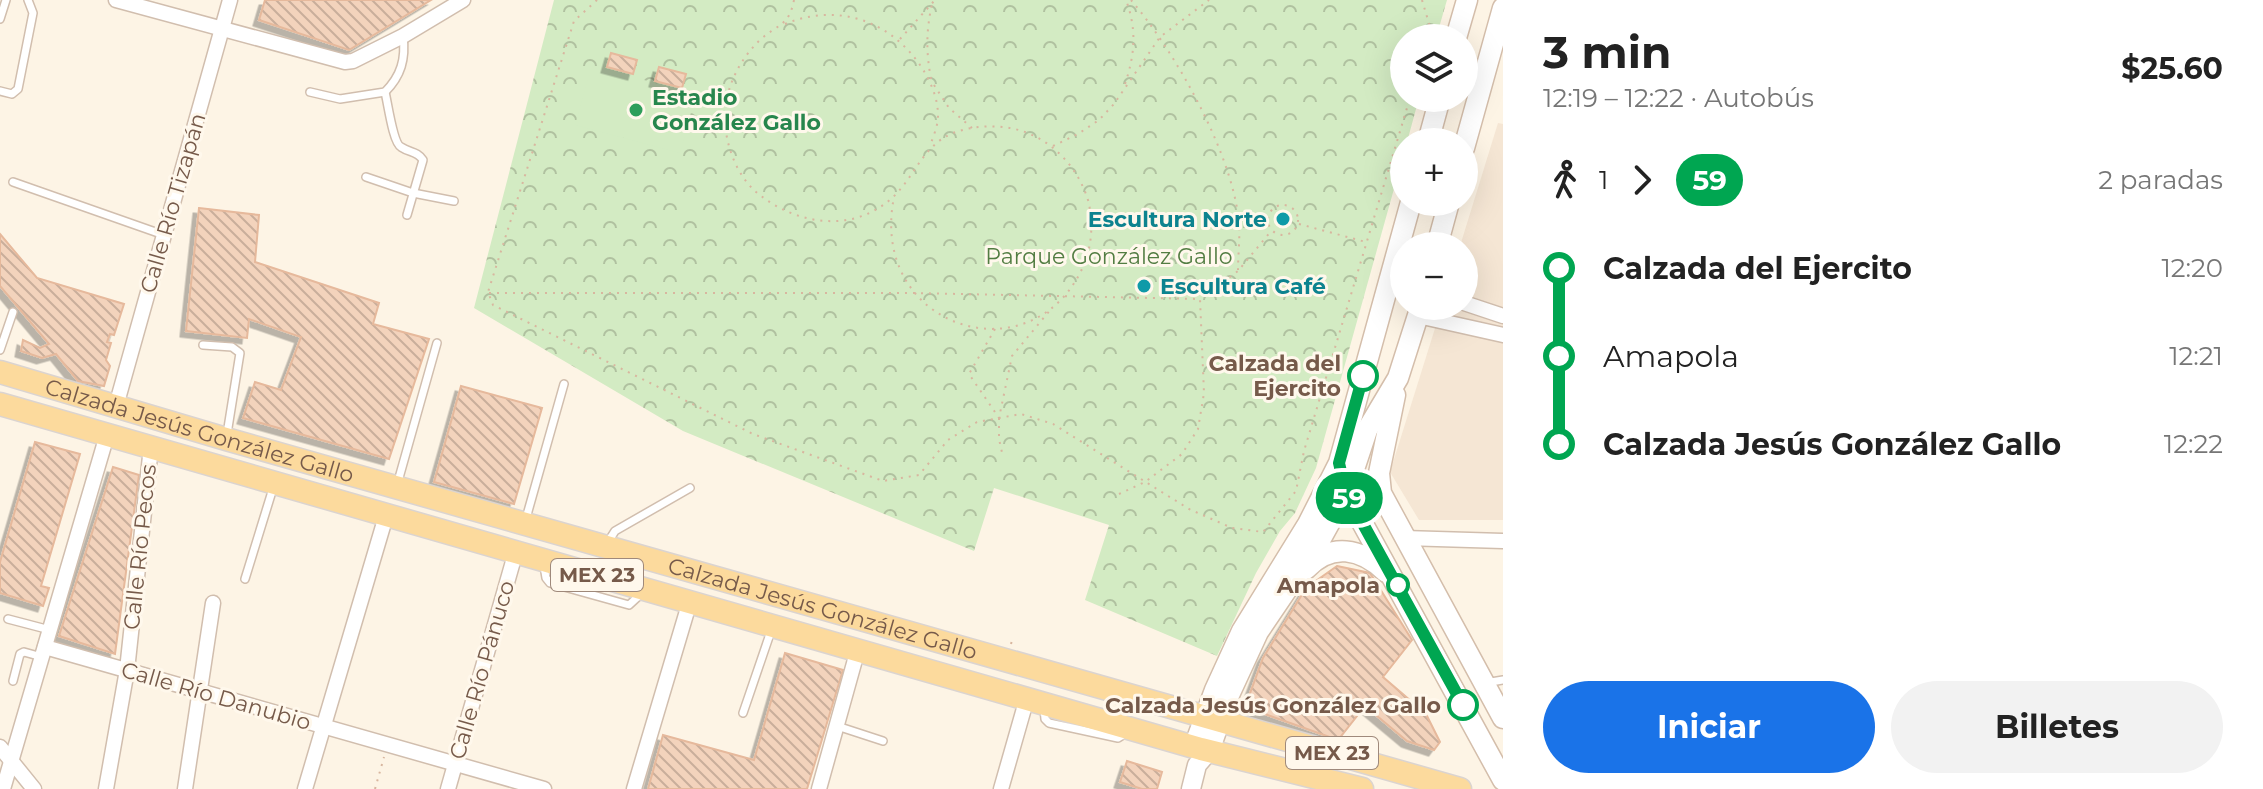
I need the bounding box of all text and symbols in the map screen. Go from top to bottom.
map controls [1390,24,1478,320]
button: layers [1390,24,1478,112]
text: 3 min [1543,25,1671,79]
text: $25.60 [2121,50,2223,87]
text: 12:19 – 12:22 · Autobús [1543,82,1814,114]
place label: Estadio González Gallo [652,84,821,136]
marker: Estadio González Gallo [627,101,645,119]
street label: Calle Río Tizapán [134,110,212,296]
button: + [1390,128,1478,216]
icon: walk [1543,158,1587,202]
icon: forward [1620,158,1664,202]
text: 59 [1692,163,1727,197]
text: 1 [1599,164,1608,196]
text: 2 paradas [2098,164,2223,196]
place label: Escultura Norte [1088,206,1267,233]
marker: Escultura Norte [1274,210,1292,228]
button: − [1390,232,1478,320]
park label: Parque González Gallo [985,243,1233,270]
text: Calzada del Ejercito [1603,250,1912,287]
text: 12:20 [2161,252,2223,284]
place label: Escultura Café [1160,273,1326,300]
marker: Escultura Café [1135,277,1153,295]
text: Amapola [1603,338,1739,375]
text: 12:21 [2169,340,2223,372]
place label: Calzada del Ejercito [1209,350,1341,402]
marker: Calzada del Ejercito [1348,361,1378,391]
street label: Calzada Jesús González Gallo [42,373,357,488]
text: Calzada Jesús González Gallo [1603,426,2061,463]
text: 12:22 [2164,428,2223,460]
street label: Calle Río Pecos [118,463,162,631]
line badge: 59 [1313,472,1385,524]
text: 59 [1332,481,1366,515]
street label: Calzada Jesús González Gallo [665,552,981,665]
road number: MEX 23 [551,559,643,591]
place label: Amapola [1276,572,1380,599]
marker: Amapola [1387,574,1409,596]
street label: Calle Río Pánuco [444,577,520,763]
street label: Calle Río Danubio [118,656,314,736]
button: Iniciar [1543,681,1875,773]
button: Billetes [1891,681,2223,773]
marker: Calzada Jesús González Gallo [1448,690,1478,720]
place label: Calzada Jesús González Gallo [1105,692,1441,719]
road number: MEX 23 [1286,737,1378,769]

